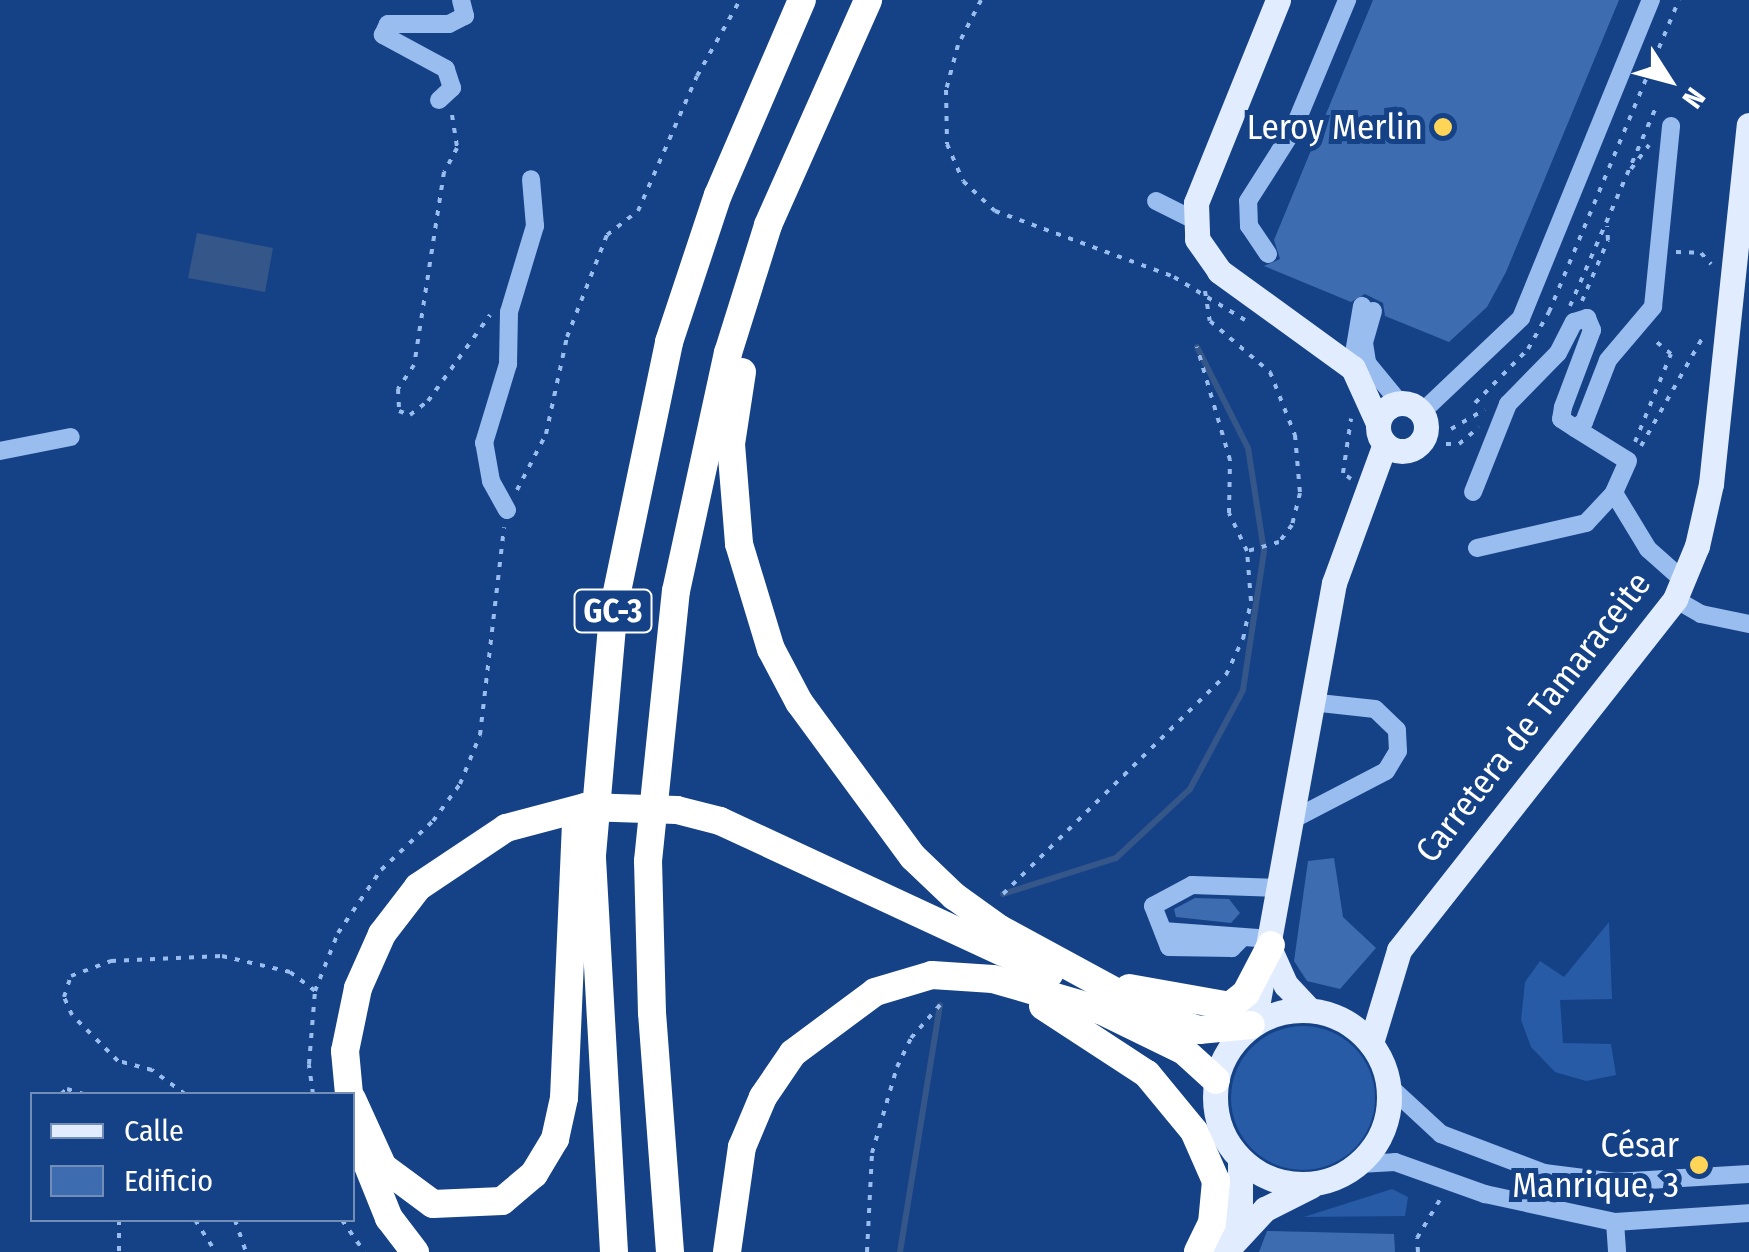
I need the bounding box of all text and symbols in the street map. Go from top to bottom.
north arrow [1619,30,1719,130]
text: N [1675,81,1712,114]
place label: Leroy Merlin [1247,106,1423,148]
marker: Leroy Merlin [1432,116,1454,138]
street label: Carretera de Tamaraceite [1407,563,1659,871]
road number: GC-3 [573,584,653,638]
legend [30,1092,355,1222]
text: Calle [124,1113,184,1149]
place label: César Manrique, 3 [1512,1124,1679,1206]
marker: César Manrique, 3 [1688,1154,1710,1176]
text: Edificio [124,1163,213,1199]

